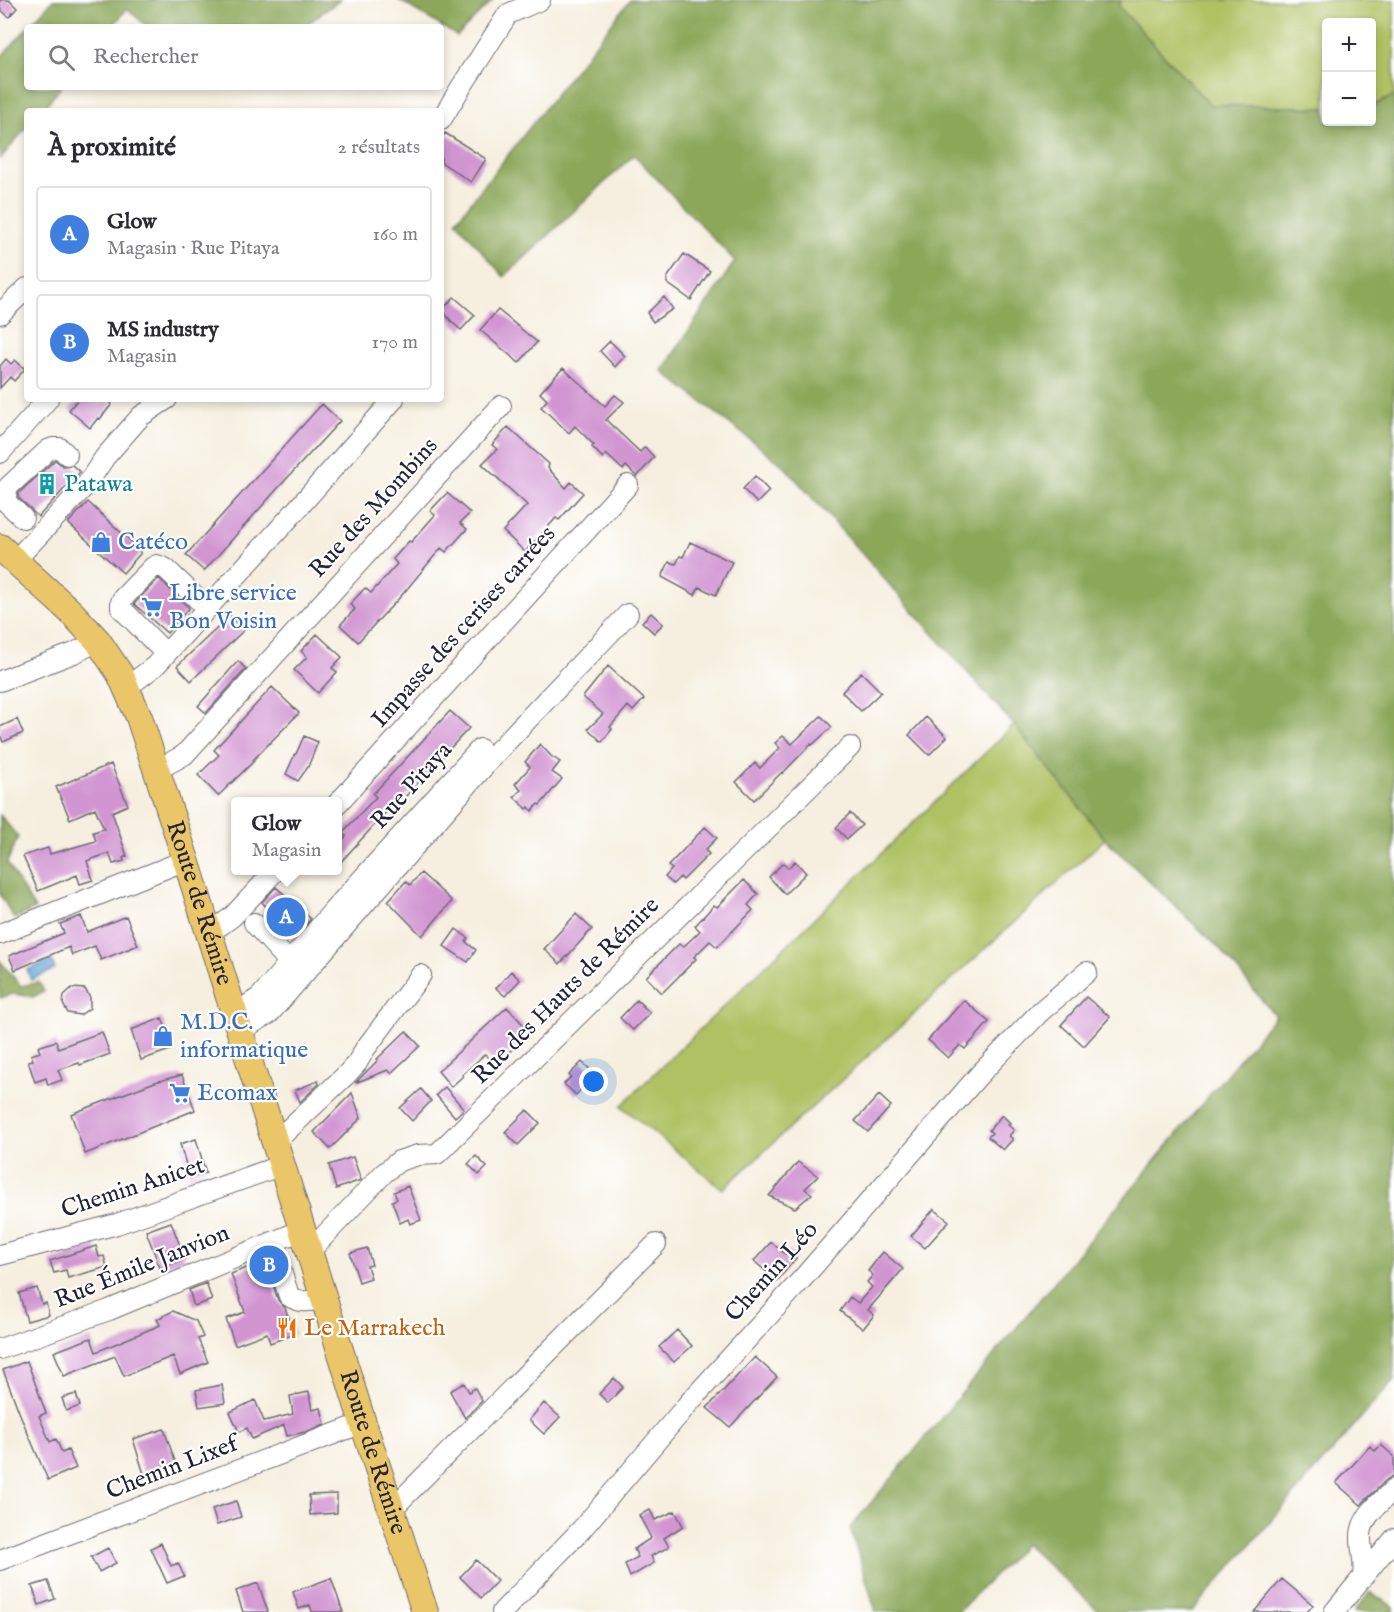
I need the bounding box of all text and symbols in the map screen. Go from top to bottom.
map controls [1322,18,1376,126]
button: + [1322,18,1376,72]
search box [24,24,444,90]
icon: search [45,41,78,74]
text: Rechercher [93,43,198,71]
button: − [1322,72,1376,126]
text: À proximité [48,131,176,164]
text: 2 résultats [337,135,420,160]
text: Glow [107,208,156,236]
text: A [63,222,76,247]
text: 160 m [372,222,418,247]
text: Magasin · Rue Pitaya [107,236,280,261]
text: MS industry [107,316,219,344]
text: B [63,330,76,355]
text: 170 m [372,330,418,355]
text: Magasin [107,344,177,369]
street label: Rue des Mombins [303,431,445,585]
place label: Patawa [64,469,133,500]
building icon: Patawa [35,472,59,496]
street label: Impasse des cerises carrées [365,520,563,734]
place label: Catéco [118,527,188,558]
shop icon: Catéco [89,530,113,554]
place label: Libre service Bon Voisin [169,578,297,637]
supermarket icon: Libre service Bon Voisin [140,595,164,619]
street label: Rue Pitaya [365,735,460,836]
popup [231,797,342,875]
text: Glow [252,810,301,838]
street label: Route de Rémire [159,817,240,989]
text: Magasin [252,838,321,863]
street label: Rue des Hauts de Rémire [466,891,666,1091]
pin: A [266,894,306,940]
place label: M.D.C. informatique [180,1007,308,1066]
shop icon: M.D.C. informatique [151,1024,175,1048]
your location [579,1067,608,1096]
place label: Ecomax [197,1078,278,1109]
supermarket icon: Ecomax [168,1081,192,1105]
street label: Chemin Anicet [57,1150,209,1226]
street label: Chemin Léo [719,1215,825,1329]
street label: Rue Émile Janvion [50,1218,234,1316]
pin: B [250,1242,288,1288]
place label: Le Marrakech [304,1313,445,1344]
restaurant icon: Le Marrakech [275,1316,299,1340]
street label: Route de Rémire [332,1366,414,1538]
street label: Chemin Lixef [102,1427,246,1507]

